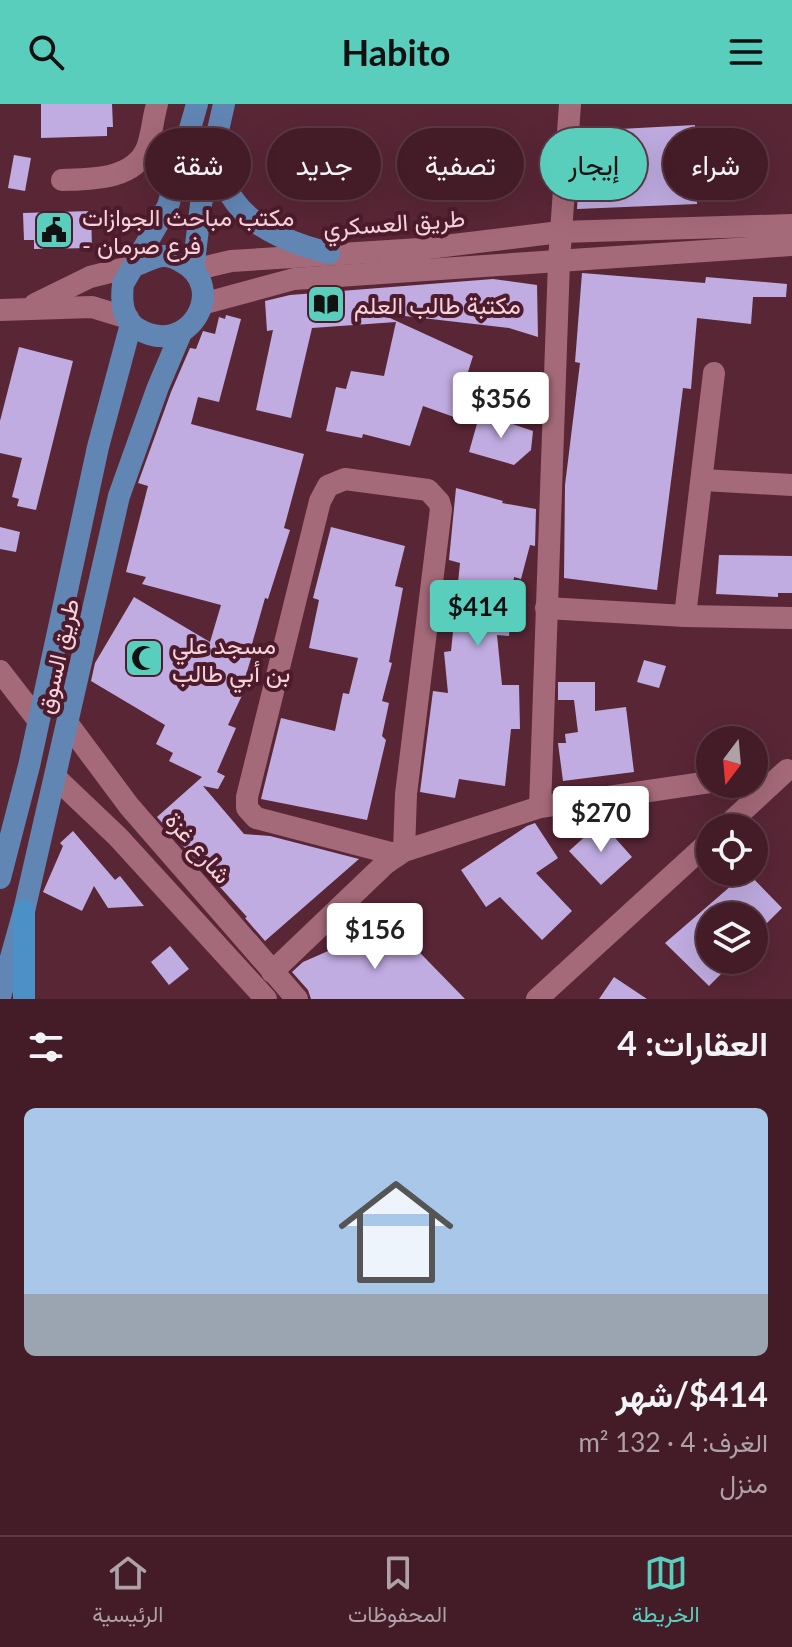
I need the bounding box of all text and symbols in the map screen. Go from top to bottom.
icon: search [24,30,68,74]
text: Habito [341,30,451,74]
icon: menu [724,30,768,74]
chip: شقة [145,128,251,200]
chip: جديد [267,128,381,200]
chip: تصفية [397,128,524,200]
chip: إيجار [540,128,647,200]
chip: شراء [663,128,768,200]
place label: مكتب مباحث الجوازات - فرع صرمان [82,202,294,262]
street label: طريق العسكري [322,203,466,247]
public building icon: مكتب مباحث الجوازات - فرع صرمان [33,209,75,251]
library icon: مكتبة طالب العلم [305,283,347,325]
place label: مكتبة طالب العلم [354,290,521,322]
pin: $356 [454,372,548,440]
text: $356 [471,382,531,414]
pin: $414 [431,580,525,648]
text: $414 [448,590,508,622]
street label: طريق السوق [30,596,86,717]
place label: مسجد علي بن أبي طالب [172,630,290,693]
mosque icon: مسجد علي بن أبي طالب [123,637,165,679]
north arrow [696,726,768,798]
map controls [696,726,768,974]
pin: $270 [554,786,648,854]
text: $270 [571,796,631,828]
street label: شارع غزة [158,805,238,891]
button: locate [696,814,768,886]
button: layers [696,902,768,974]
pin: $156 [328,903,422,971]
text: $156 [345,913,405,945]
text: العقارات: 4 [617,1022,768,1063]
icon: filters [24,1025,68,1069]
icon: home [324,1160,468,1304]
text: $414/شهر [616,1373,768,1414]
text: الغرف: 4 · 132 m² [578,1426,768,1458]
text: منزل [719,1467,768,1499]
tab: الرئيسية [92,1551,163,1634]
tab: المحفوظات [348,1551,447,1634]
tab: الخريطة [632,1551,700,1634]

